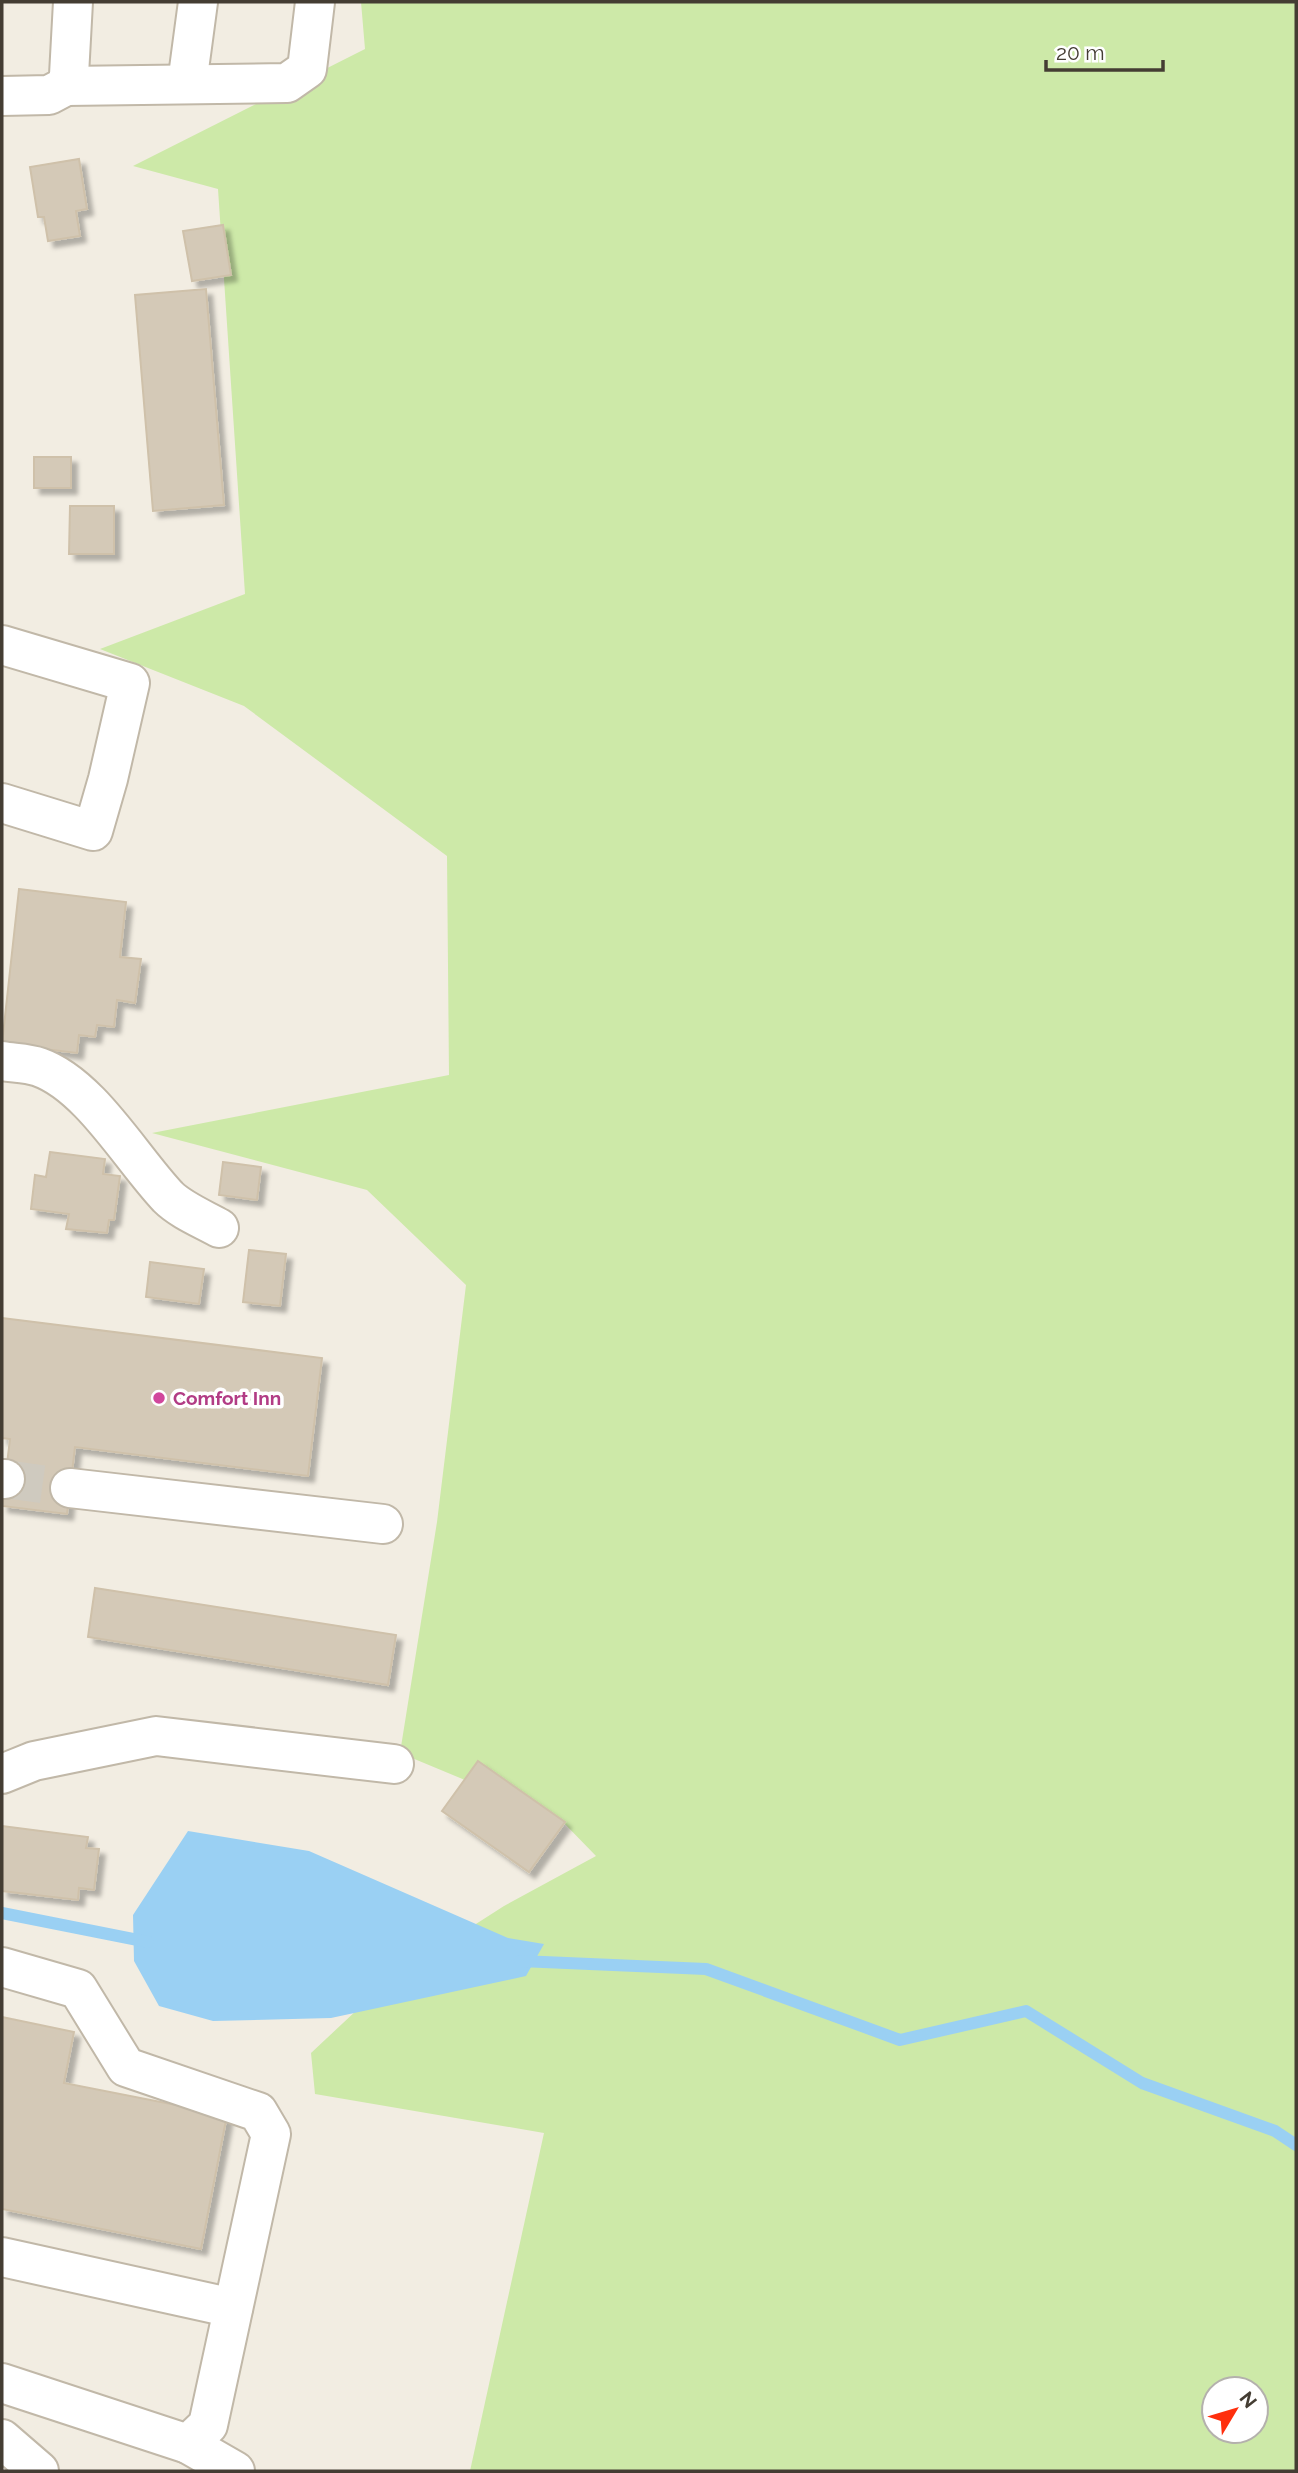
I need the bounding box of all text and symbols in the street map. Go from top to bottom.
scale bar [1046,28,1163,72]
text: 20 m [1056,40,1104,65]
place label: Comfort Inn [173,1387,281,1409]
marker: Comfort Inn [151,1390,167,1406]
north arrow [1200,2375,1270,2445]
text: N [1235,2387,1262,2412]

